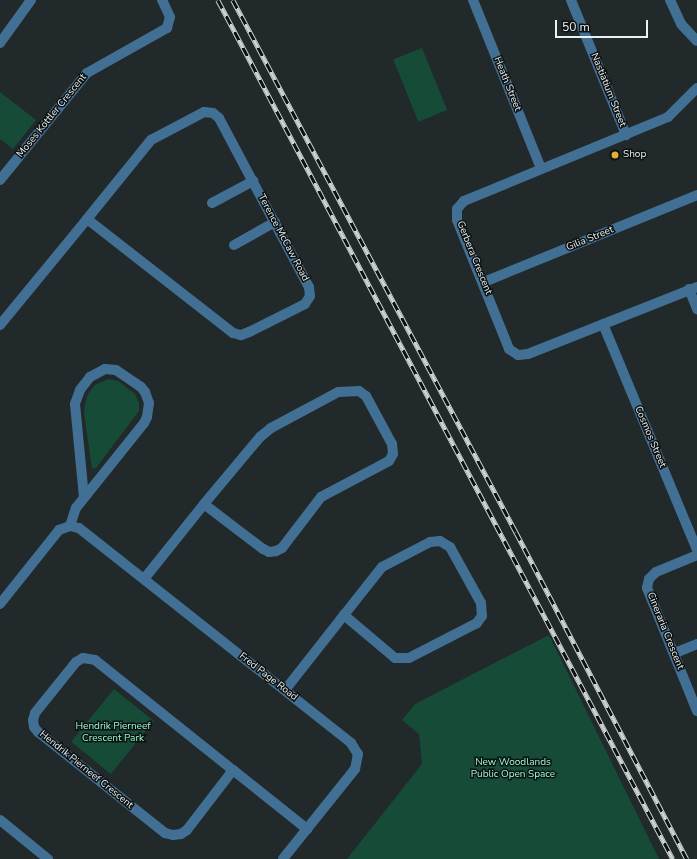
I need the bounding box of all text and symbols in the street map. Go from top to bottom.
scale bar [557,12,650,38]
text: 50 m [562,19,590,35]
street label: Nastiatium Street [588,51,628,129]
street label: Heath Street [491,55,523,113]
street label: Moses Kottler Crescent [15,72,89,160]
place label: Shop [623,149,646,161]
marker: Shop [610,150,620,160]
street label: Terence McCaw Road [255,192,311,284]
street label: Gerbera Crescent [454,220,494,296]
street label: Gilia Street [565,224,615,254]
street label: Cosmos Street [632,404,668,470]
street label: Cineraria Crescent [644,591,686,671]
street label: Fred Page Road [236,650,300,704]
park label: Hendrik Pierneef Crescent Park [75,720,151,744]
street label: Hendrik Pierneef Crescent [37,728,135,812]
park label: New Woodlands Public Open Space [471,756,555,780]

